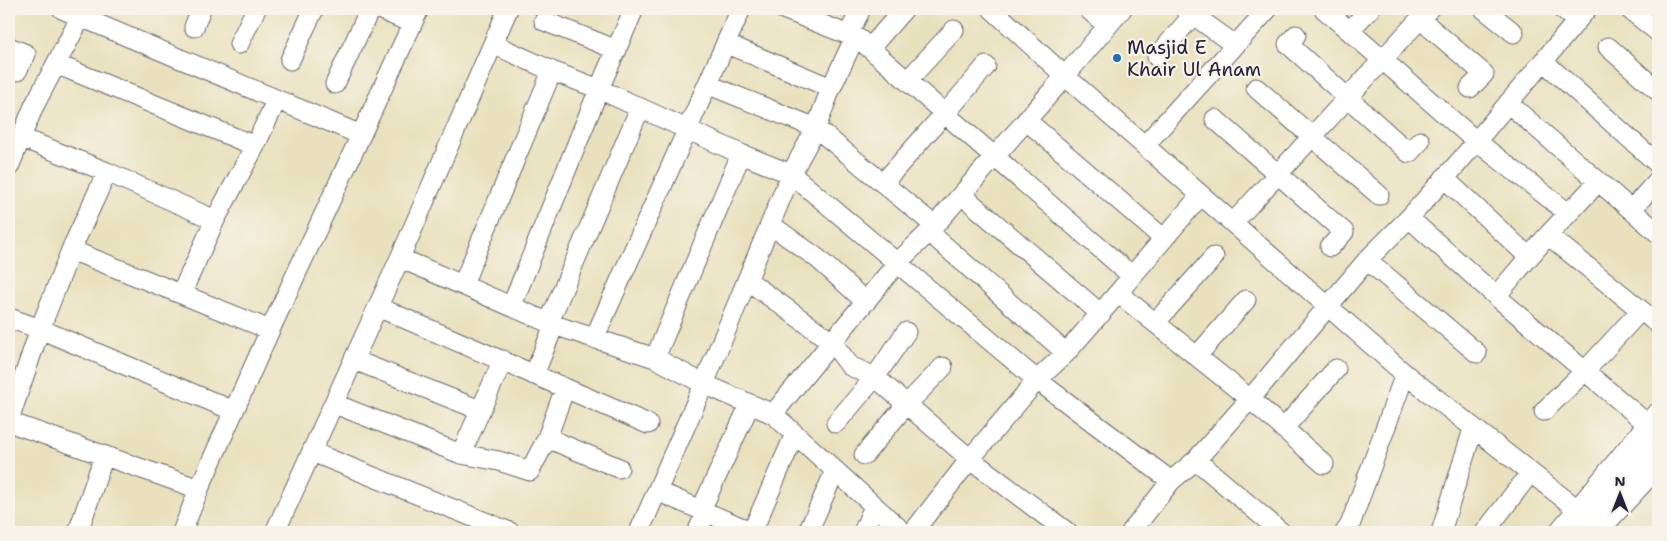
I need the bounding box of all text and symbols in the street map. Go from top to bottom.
place label: Masjid E Khair Ul Anam [1127,35,1261,82]
marker: Masjid E Khair Ul Anam [1111,52,1123,64]
north arrow [1594,468,1644,518]
text: N [1614,472,1626,490]

